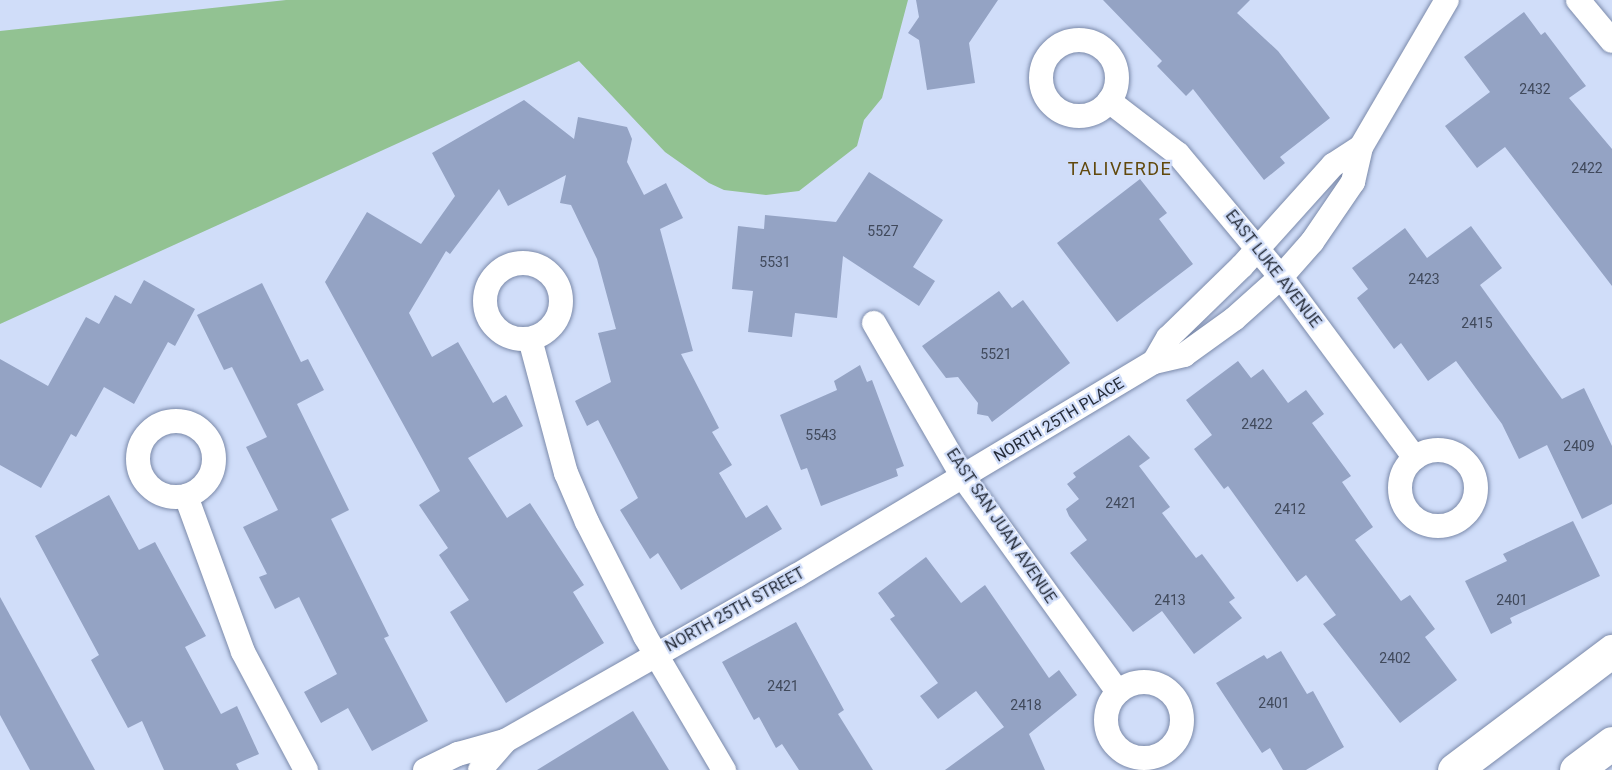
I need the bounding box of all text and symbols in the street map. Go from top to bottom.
house number: 2432 [1519,81,1551,97]
district label: TALIVERDE [1068,158,1172,180]
house number: 2422 [1571,160,1603,176]
street label: EAST LUKE AVENUE [1221,206,1325,332]
house number: 5527 [867,223,899,239]
house number: 5531 [759,254,791,270]
house number: 2423 [1408,271,1440,287]
house number: 2415 [1461,315,1493,331]
house number: 5521 [980,346,1012,362]
street label: NORTH 25TH PLACE [991,374,1127,466]
house number: 2422 [1241,416,1273,432]
house number: 5543 [805,427,837,443]
house number: 2409 [1563,438,1595,454]
street label: EAST SAN JUAN AVENUE [942,445,1060,607]
house number: 2421 [1105,495,1137,511]
house number: 2412 [1274,501,1306,517]
street label: NORTH 25TH STREET [662,564,808,656]
house number: 2413 [1154,592,1186,608]
house number: 2401 [1496,592,1528,608]
house number: 2402 [1379,650,1411,666]
house number: 2421 [767,678,799,694]
house number: 2401 [1258,695,1290,711]
house number: 2418 [1010,697,1042,713]

